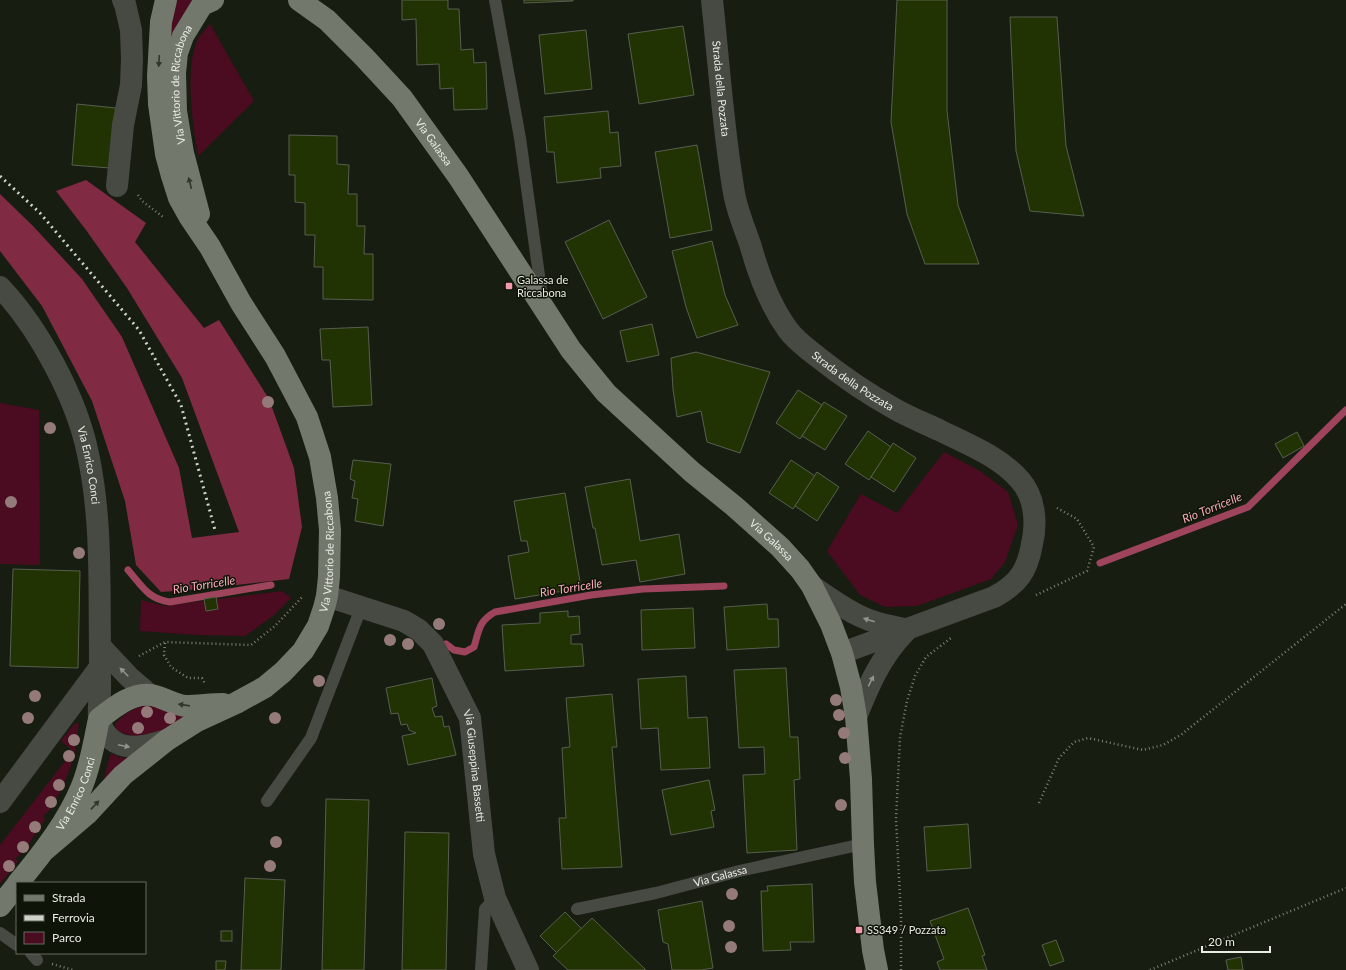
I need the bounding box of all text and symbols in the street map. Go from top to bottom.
street label: Via Vittorio de Riccabona [168,22,194,145]
street label: Strada della Pozzata [710,40,733,137]
one-way arrow [156,55,162,68]
street label: Via Galassa [413,116,455,168]
one-way arrow [187,177,193,189]
place label: Galassa de Riccabona [517,273,569,299]
marker: Galassa de Riccabona [504,281,514,291]
street label: Strada della Pozzata [810,348,896,413]
street label: Via Enrico Conci [75,425,103,505]
water label: Rio Torricelle [1180,489,1244,526]
street label: Via Vittorio de Riccabona [316,490,336,614]
street label: Via Galassa [747,516,796,563]
water label: Rio Torricelle [172,572,236,597]
water label: Rio Torricelle [539,575,603,600]
one-way arrow [863,617,875,623]
one-way arrow [119,667,129,677]
one-way arrow [868,676,874,687]
one-way arrow [177,701,190,708]
street label: Via Giuseppina Bassetti [461,707,488,823]
one-way arrow [117,743,130,749]
street label: Via Enrico Conci [53,755,97,833]
one-way arrow [91,800,100,810]
street label: Via Galassa [692,862,748,889]
legend [16,882,146,954]
text: Strada [52,890,85,905]
text: Ferrovia [52,910,95,925]
place label: SS349 / Pozzata [867,923,946,936]
marker: SS349 / Pozzata [854,925,864,935]
scale bar [1202,928,1270,954]
text: Parco [52,930,82,945]
text: 20 m [1208,934,1235,949]

